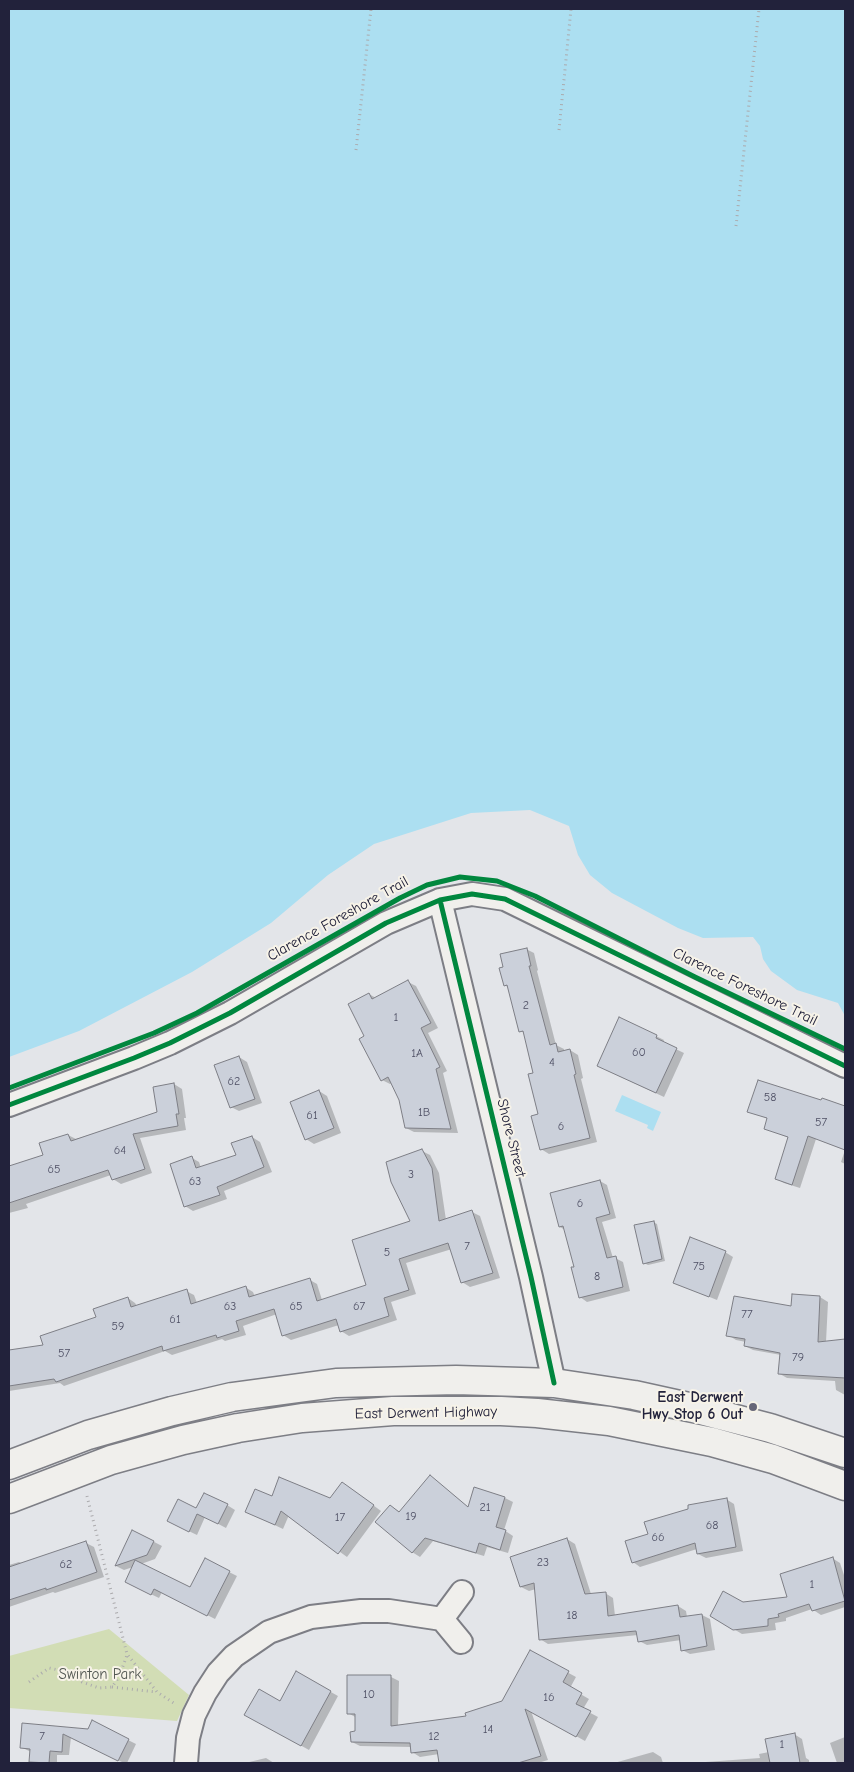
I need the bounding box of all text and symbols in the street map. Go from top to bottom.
street label: Clarence Foreshore Trail [264,873,412,965]
street label: Clarence Foreshore Trail [670,944,820,1030]
house number: 2 [523,999,529,1013]
house number: 1 [394,1011,398,1025]
house number: 60 [632,1046,646,1060]
house number: 1A [411,1047,423,1061]
house number: 4 [549,1056,555,1070]
house number: 62 [228,1075,240,1089]
house number: 58 [764,1091,776,1105]
street label: Shore Street [493,1097,529,1179]
house number: 1B [418,1106,430,1120]
house number: 61 [306,1109,318,1123]
house number: 57 [815,1116,827,1130]
house number: 6 [558,1120,564,1134]
house number: 64 [114,1144,126,1158]
house number: 65 [47,1163,61,1177]
house number: 3 [408,1168,414,1182]
house number: 63 [189,1175,201,1189]
house number: 6 [577,1197,583,1211]
house number: 7 [464,1240,470,1254]
house number: 5 [384,1246,390,1260]
house number: 75 [693,1260,705,1274]
house number: 8 [594,1270,600,1284]
house number: 63 [224,1300,236,1314]
house number: 65 [289,1300,303,1314]
house number: 67 [353,1300,365,1314]
house number: 77 [741,1308,753,1322]
house number: 61 [169,1313,181,1327]
house number: 59 [112,1320,124,1334]
house number: 57 [58,1347,70,1361]
house number: 79 [792,1351,804,1365]
place label: East Derwent Hwy Stop 6 Out [642,1389,743,1424]
marker: East Derwent Hwy Stop 6 Out [747,1401,759,1413]
street label: East Derwent Highway [355,1403,497,1423]
house number: 21 [479,1501,491,1515]
house number: 19 [405,1510,417,1524]
house number: 17 [335,1511,345,1525]
house number: 68 [706,1519,718,1533]
house number: 66 [651,1531,665,1545]
house number: 23 [537,1556,549,1570]
house number: 62 [60,1558,72,1572]
house number: 1 [810,1578,814,1592]
house number: 18 [567,1609,577,1623]
park label: Swinton Park [59,1666,141,1684]
house number: 10 [363,1688,375,1702]
house number: 16 [543,1691,555,1705]
house number: 14 [483,1723,493,1737]
house number: 7 [39,1730,45,1744]
house number: 12 [428,1730,440,1744]
house number: 1 [780,1738,784,1752]

